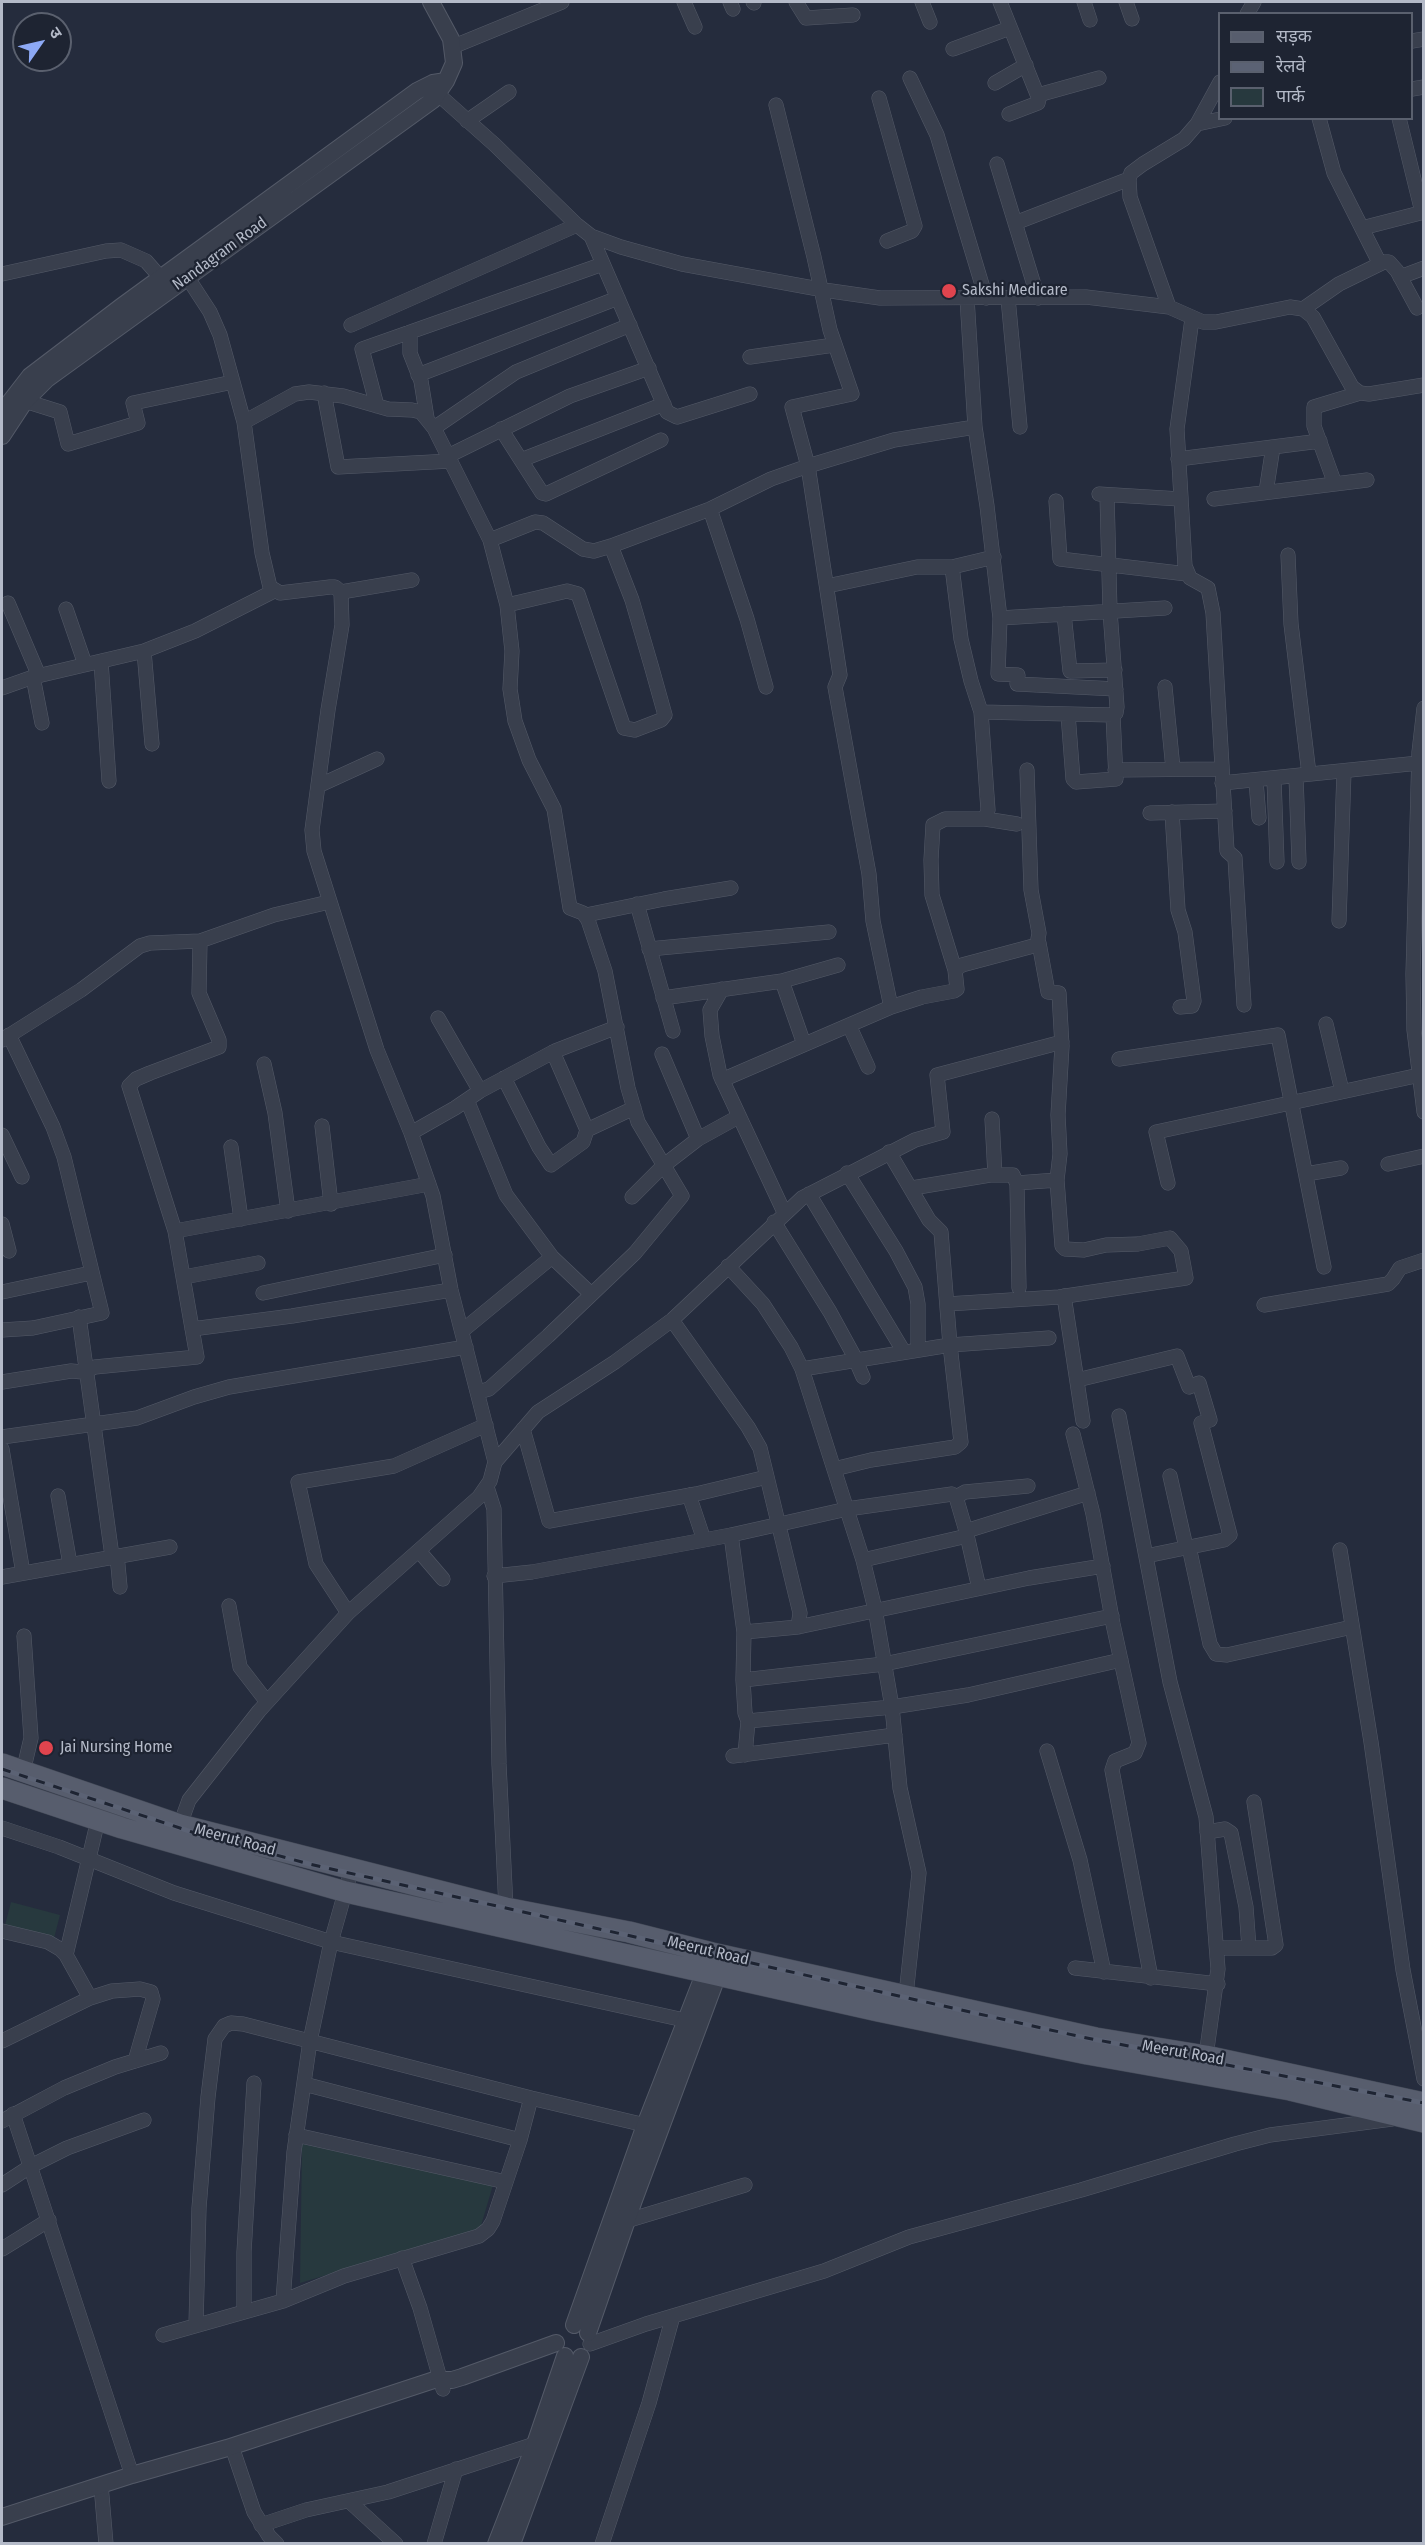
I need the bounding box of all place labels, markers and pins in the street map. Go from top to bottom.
place label: Sakshi Medicare [962,281,1068,301]
marker: Sakshi Medicare [940,282,958,300]
place label: Jai Nursing Home [60,1738,172,1758]
marker: Jai Nursing Home [37,1739,55,1757]

